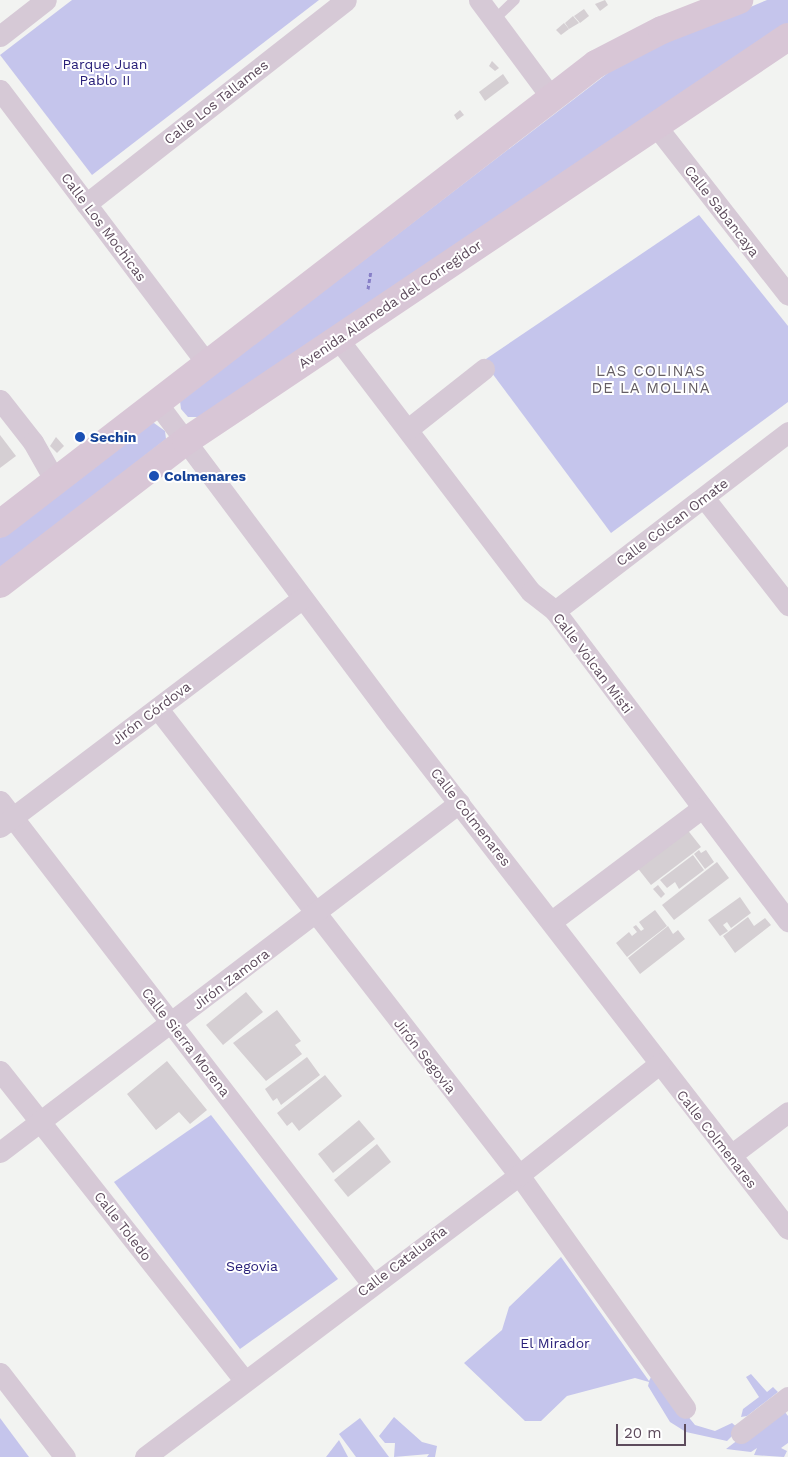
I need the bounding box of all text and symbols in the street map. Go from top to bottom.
park label: Parque Juan Pablo II [62,56,148,88]
street label: Calle Los Tallames [160,56,272,148]
street label: Calle Sabancaya [681,162,763,260]
street label: Calle Los Mochicas [58,170,150,284]
street label: Avenida Alameda del Corregidor [294,236,486,372]
district label: LAS COLINAS DE LA MOLINA [590,362,712,397]
place label: Sechin [90,429,137,445]
marker: Sechin [74,431,86,443]
place label: Colmenares [164,468,246,484]
marker: Colmenares [148,470,160,482]
street label: Calle Colcan Omate [613,474,731,570]
street label: Calle Volcan Misti [550,609,636,717]
street label: Jirón Córdova [108,678,194,748]
street label: Calle Colmenares [427,764,515,870]
street label: Jirón Zamora [190,945,272,1013]
street label: Calle Sierra Morena [138,984,234,1100]
street label: Jirón Segovia [390,1015,460,1097]
street label: Calle Colmenares [673,1086,761,1192]
street label: Calle Toledo [91,1188,155,1264]
street label: Calle Cataluaña [354,1222,450,1300]
park label: Segovia [226,1258,278,1274]
park label: El Mirador [520,1335,590,1351]
scale bar [618,1414,688,1446]
text: 20 m [624,1424,662,1442]

